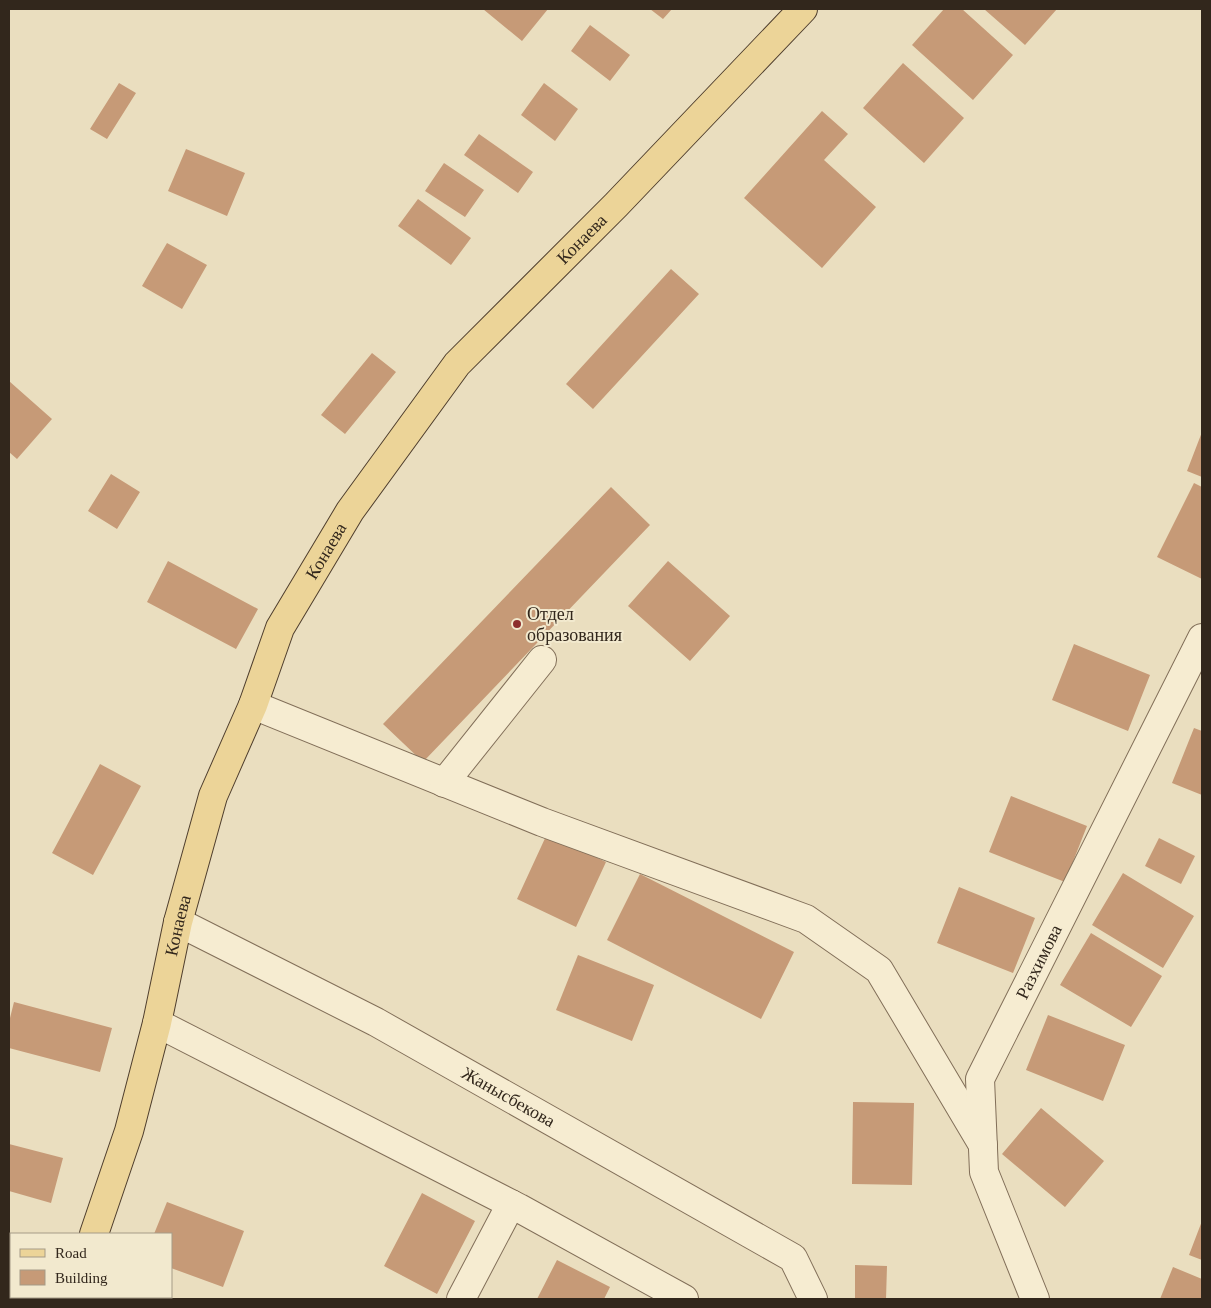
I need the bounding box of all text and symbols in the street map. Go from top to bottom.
street label: Конаева [553,210,611,268]
street label: Конаева [302,519,351,583]
place label: Отдел образования [527,604,622,645]
marker: Отдел образования [511,618,523,630]
street label: Конаева [161,893,195,958]
street label: Разхимова [1012,922,1066,1002]
street label: Жанысбекова [458,1063,558,1131]
legend [10,1233,172,1298]
text: Road [55,1245,87,1261]
text: Building [55,1270,108,1286]

